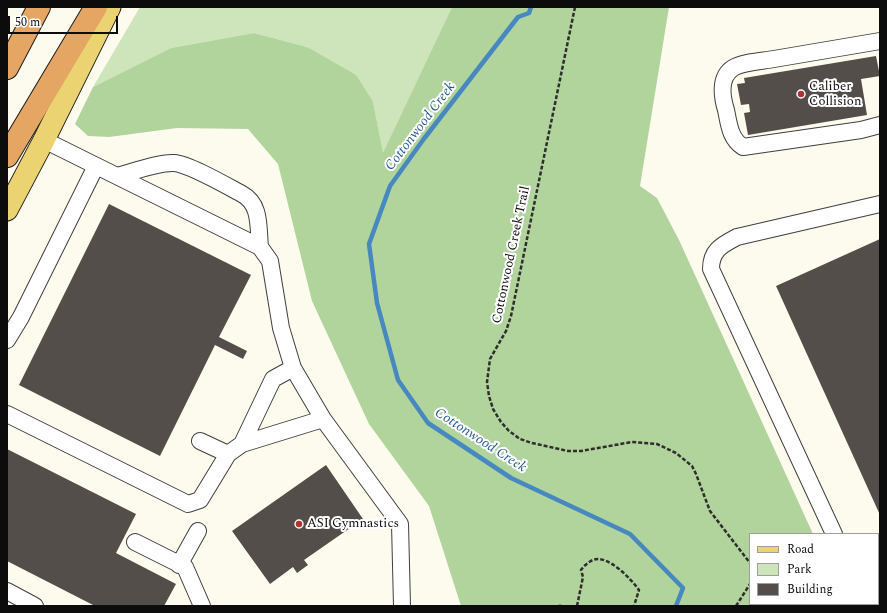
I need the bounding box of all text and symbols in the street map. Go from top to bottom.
scale bar [10,8,120,34]
text: 50 m [15,13,40,32]
place label: Caliber Collision [809,79,861,110]
water label: Cottonwood Creek [382,80,460,174]
marker: Caliber Collision [796,89,806,99]
street label: Cottonwood Creek Trail [490,185,534,325]
water label: Cottonwood Creek [431,405,529,477]
place label: ASI Gymnastics [307,516,399,532]
marker: ASI Gymnastics [294,519,304,529]
legend [749,533,879,605]
text: Road [787,540,814,559]
text: Park [787,560,812,579]
text: Building [787,580,833,599]

